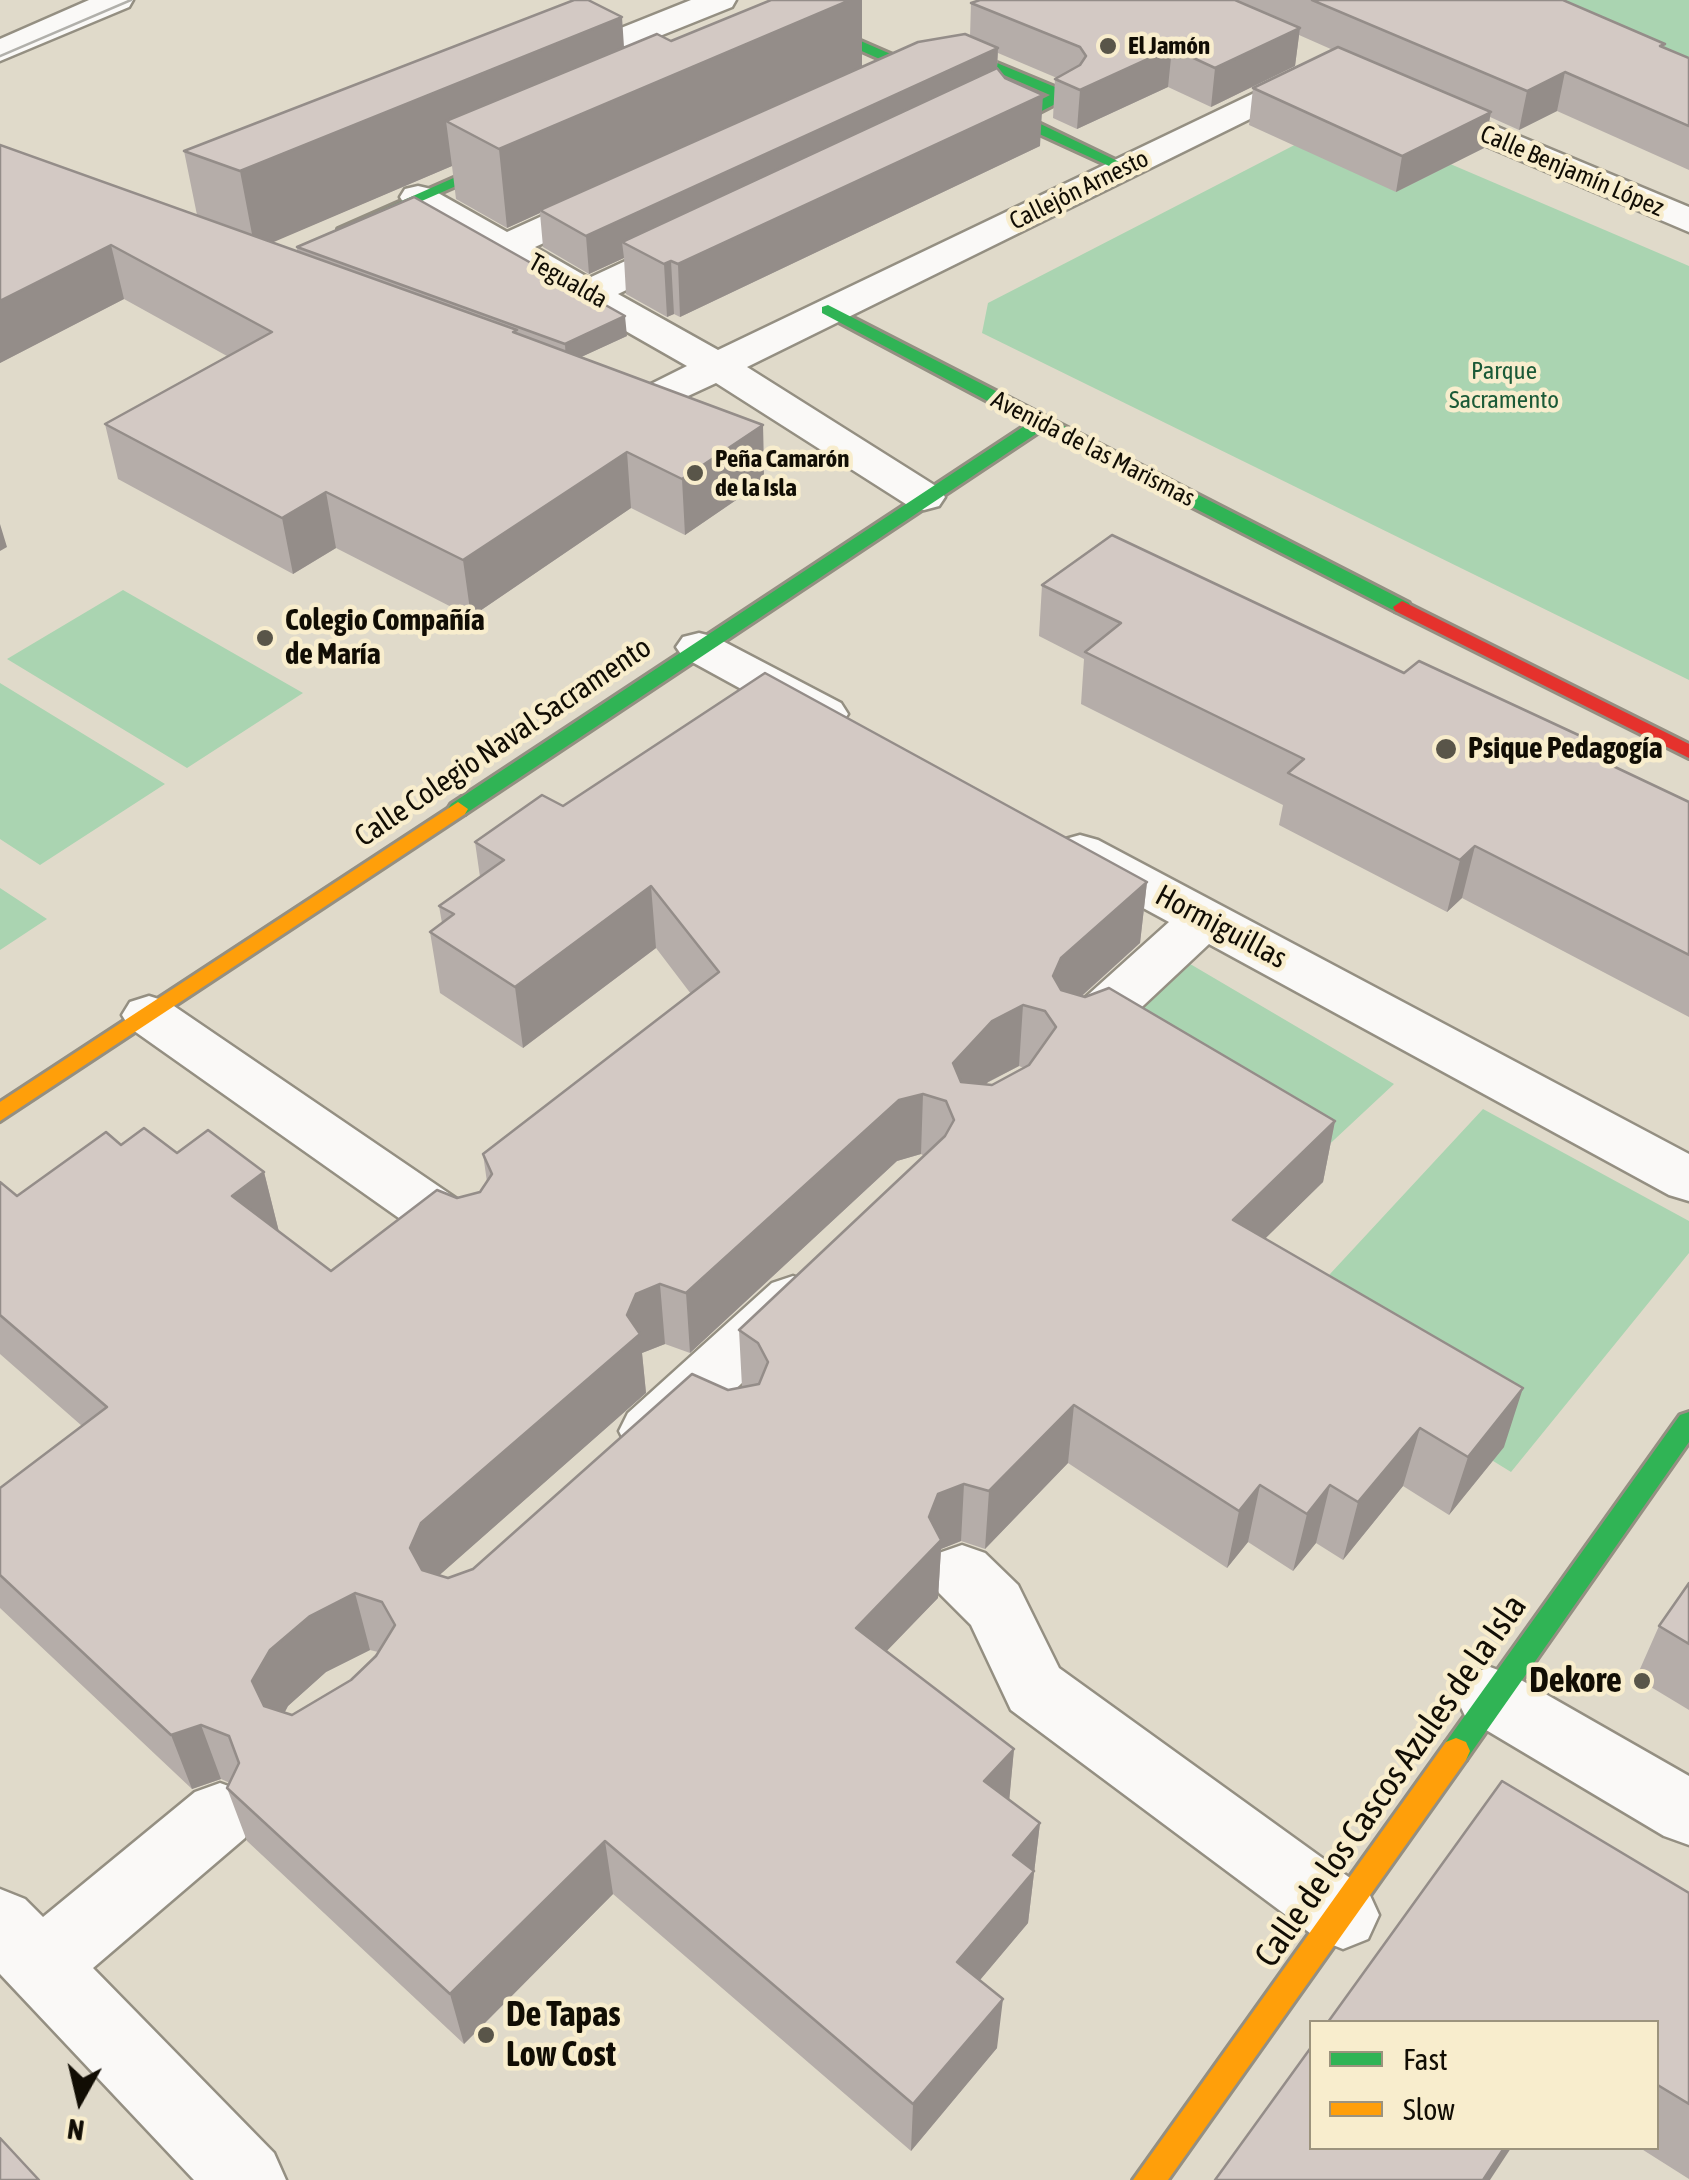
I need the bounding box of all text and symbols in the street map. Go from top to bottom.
place label: El Jamón [1128,31,1210,61]
marker: El Jamón [1097,35,1119,57]
street label: Calle Benjamín López [1476,119,1668,223]
street label: Callejón Arnesto [1005,143,1153,237]
street label: Tegualda [524,247,612,315]
park label: Parque Sacramento [1449,356,1559,415]
street label: Avenida de las Marismas [986,385,1200,513]
place label: Peña Camarón de la Isla [715,444,849,503]
marker: Peña Camarón de la Isla [684,462,706,484]
place label: Colegio Compañía de María [285,603,485,674]
marker: Colegio Compañía de María [254,627,276,649]
street label: Calle Colegio Naval Sacramento [348,629,658,855]
place label: Psique Pedagogía [1468,731,1663,767]
marker: Psique Pedagogía [1433,736,1459,762]
street label: Hormiguillas [1149,877,1293,977]
street label: Calle de los Cascos Azules de la Isla [1246,1587,1536,1975]
place label: Dekore [1529,1660,1622,1702]
marker: Dekore [1631,1670,1653,1692]
place label: De Tapas Low Cost [506,1994,621,2076]
legend [1309,2020,1659,2150]
marker: De Tapas Low Cost [475,2024,497,2046]
text: Fast [1403,2042,1448,2076]
north arrow [30,2050,130,2150]
text: Slow [1403,2092,1455,2126]
text: N [65,2113,86,2147]

